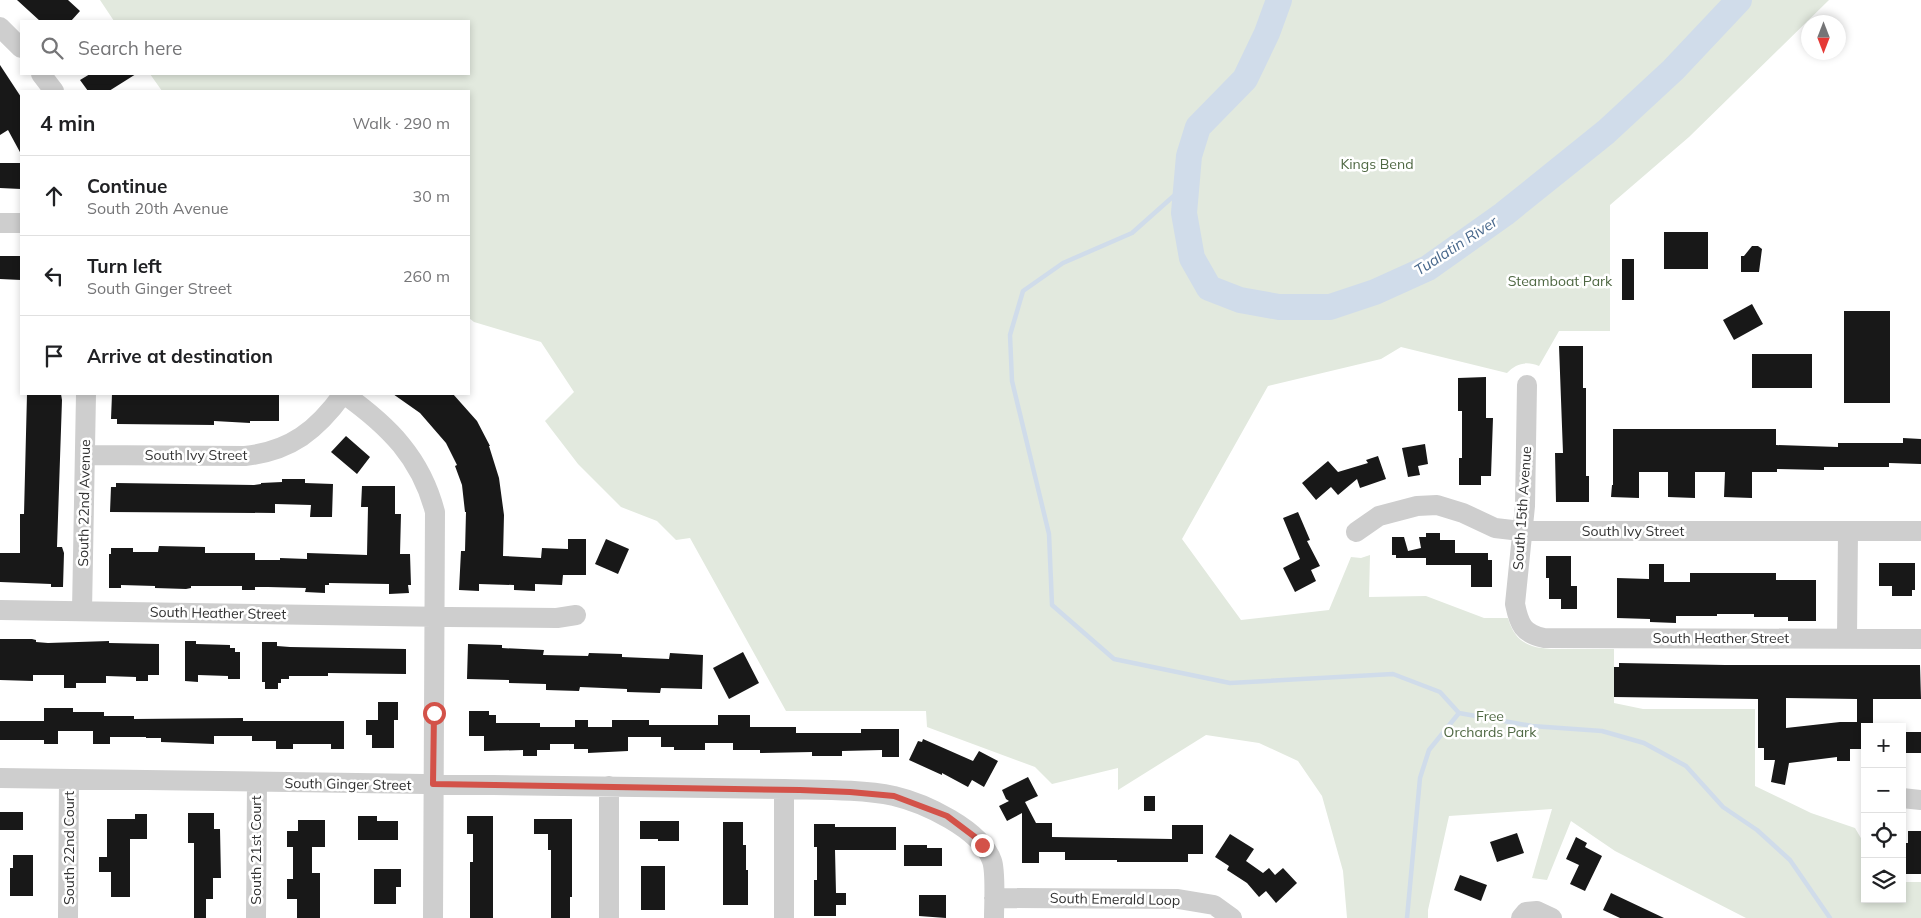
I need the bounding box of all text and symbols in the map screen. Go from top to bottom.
north arrow [1801,15,1846,60]
search box [20,20,470,75]
icon: search [38,34,66,62]
text: Search here [78,36,182,60]
text: 4 min [40,110,95,136]
text: Walk · 290 m [352,113,450,133]
park label: Kings Bend [1340,155,1414,173]
text: Continue [87,174,167,198]
icon: ahead [40,182,68,210]
text: 30 m [413,186,450,206]
text: South 20th Avenue [87,198,229,218]
water label: Tualatin River [1411,211,1501,279]
text: Turn left [87,254,162,278]
icon: left [40,262,68,290]
text: 260 m [403,266,450,286]
park label: Steamboat Park [1508,272,1613,290]
text: South Ginger Street [87,278,232,298]
icon: arrive [40,342,68,370]
text: Arrive at destination [87,344,273,368]
street label: South 22nd Avenue [74,439,94,567]
street label: South Ivy Street [145,446,247,464]
street label: South 15th Avenue [1509,446,1535,570]
street label: South Ivy Street [1582,522,1684,540]
street label: South Heather Street [150,603,286,623]
street label: South Heather Street [1653,629,1789,647]
route start [423,702,446,725]
park label: Free Orchards Park [1444,707,1537,741]
map controls [1861,723,1906,903]
button: + [1861,723,1906,768]
button: − [1861,768,1906,813]
street label: South Ginger Street [284,774,412,794]
street label: South 22nd Court [60,791,78,905]
street label: South 21st Court [247,795,265,905]
button: locate [1861,813,1906,858]
route end [971,834,994,857]
button: layers [1861,858,1906,903]
street label: South Emerald Loop [1050,889,1180,909]

